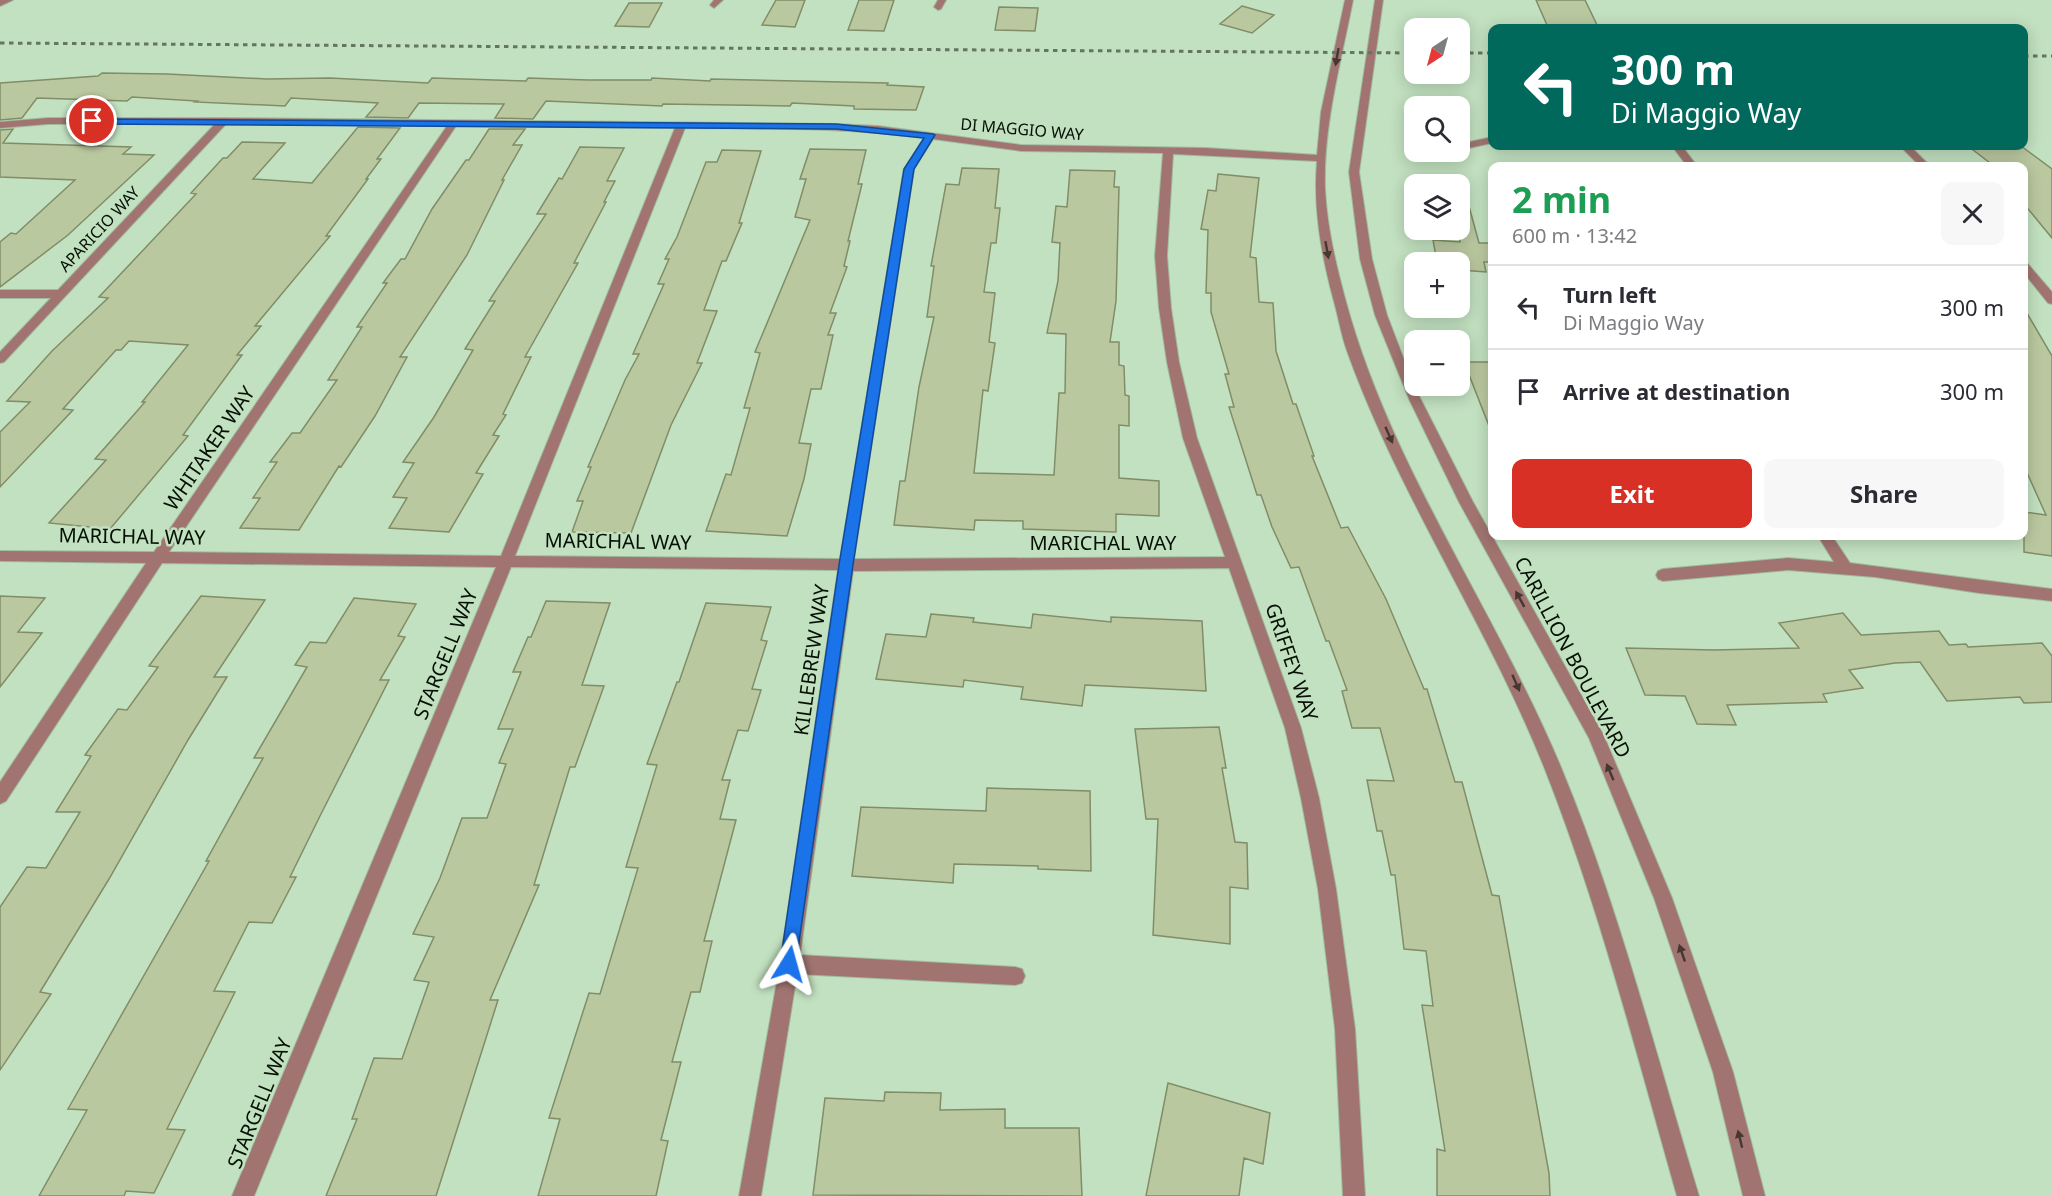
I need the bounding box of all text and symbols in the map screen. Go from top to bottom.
north arrow [1404,18,1470,84]
map controls [1404,18,1470,396]
text: 300 m [1611,40,1735,97]
one-way arrow [1332,48,1341,67]
icon: left [1512,48,1590,126]
text: Di Maggio Way [1611,94,1801,131]
pin [66,95,117,146]
button: search [1404,96,1470,162]
icon: arrive [75,104,108,137]
street label: DI MAGGIO WAY [959,113,1085,145]
button: layers [1404,174,1470,240]
text: 2 min [1512,175,1611,224]
street label: APARICIO WAY [54,181,145,277]
button: close [1941,182,2004,245]
text: 600 m · 13:42 [1512,222,1637,249]
one-way arrow [1323,241,1332,260]
button: + [1404,252,1470,318]
text: Turn left [1563,279,1657,309]
icon: left [1512,291,1545,324]
text: 300 m [1940,292,2004,322]
text: Di Maggio Way [1563,309,1704,336]
button: − [1404,330,1470,396]
icon: arrive [1512,375,1545,408]
text: Arrive at destination [1563,376,1790,406]
text: 300 m [1940,376,2004,406]
street label: WHITAKER WAY [157,380,261,515]
one-way arrow [1384,426,1394,444]
button: Exit [1512,459,1752,528]
button: Share [1764,459,2004,528]
street label: MARICHAL WAY [58,521,206,551]
street label: MARICHAL WAY [544,526,692,556]
street label: MARICHAL WAY [1030,529,1177,556]
street label: CARILLION BOULEVARD [1508,552,1638,762]
street label: KILLEBREW WAY [787,582,835,737]
street label: STARGELL WAY [407,584,484,723]
one-way arrow [1515,590,1525,607]
street label: GRIFFEY WAY [1259,600,1325,725]
one-way arrow [1512,674,1521,692]
one-way arrow [1605,763,1614,781]
position arrow [757,932,821,996]
one-way arrow [1677,944,1687,962]
street label: STARGELL WAY [221,1033,298,1172]
one-way arrow [1734,1130,1744,1148]

